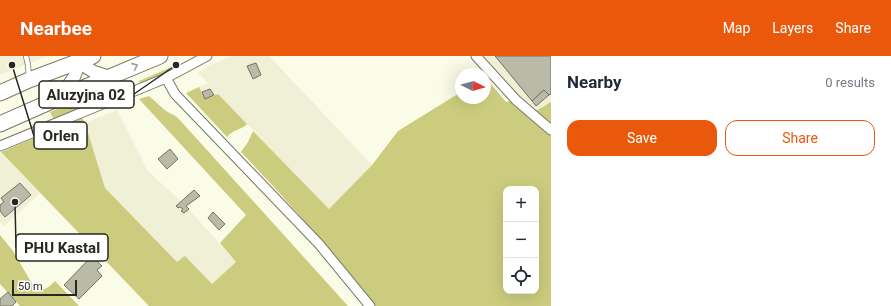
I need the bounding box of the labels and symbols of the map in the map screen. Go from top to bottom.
one-way arrow [130,63,138,71]
north arrow [455,68,491,104]
callout: Aluzyjna 02 [39,81,134,108]
text: Aluzyjna 02 [47,86,126,104]
callout: Orlen [34,122,87,149]
text: Orlen [43,127,79,145]
callout: PHU Kastal [16,234,108,261]
text: PHU Kastal [24,239,100,257]
scale bar [12,278,77,297]

